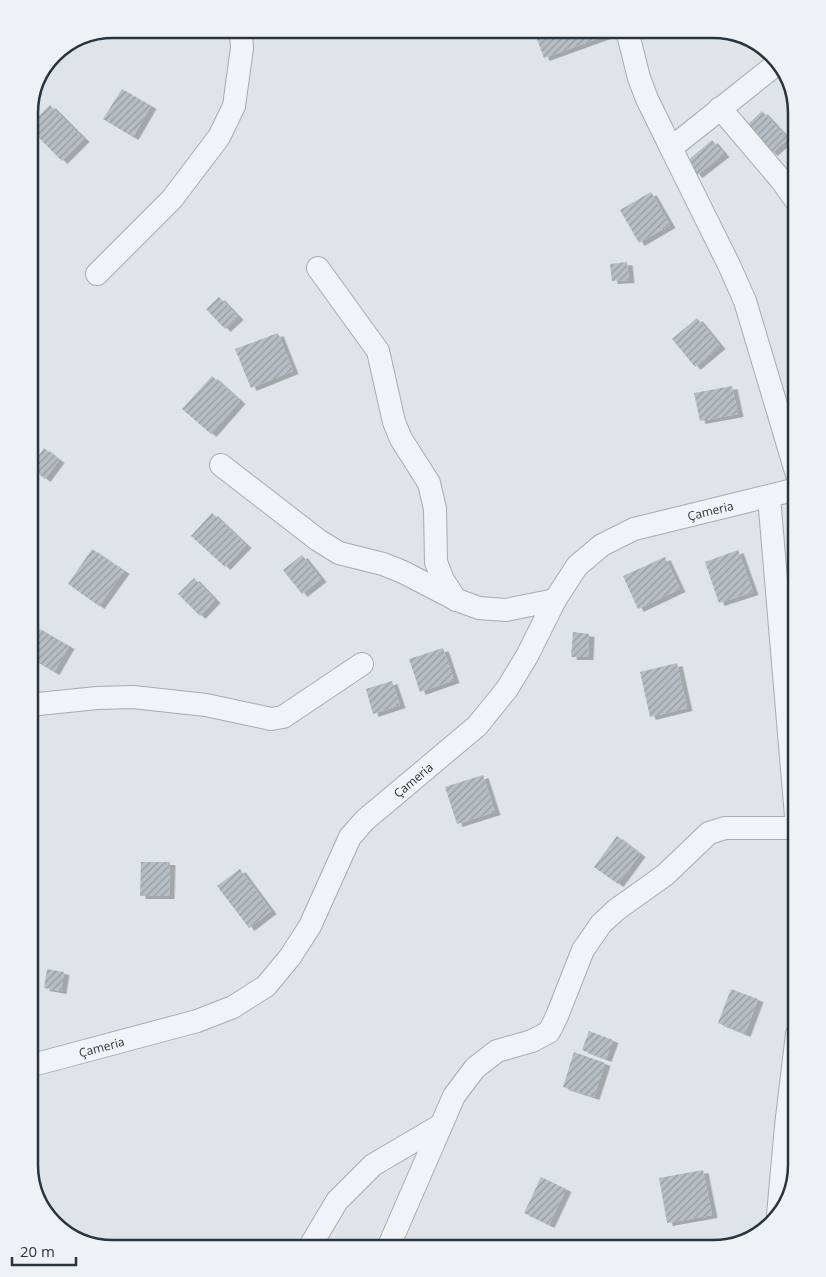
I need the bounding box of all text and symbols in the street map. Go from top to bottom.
street label: Çameria [686,496,735,524]
street label: Çameria [390,758,436,801]
street label: Çameria [77,1032,126,1061]
scale bar [12,1234,76,1266]
text: 20 m [20,1241,55,1261]

